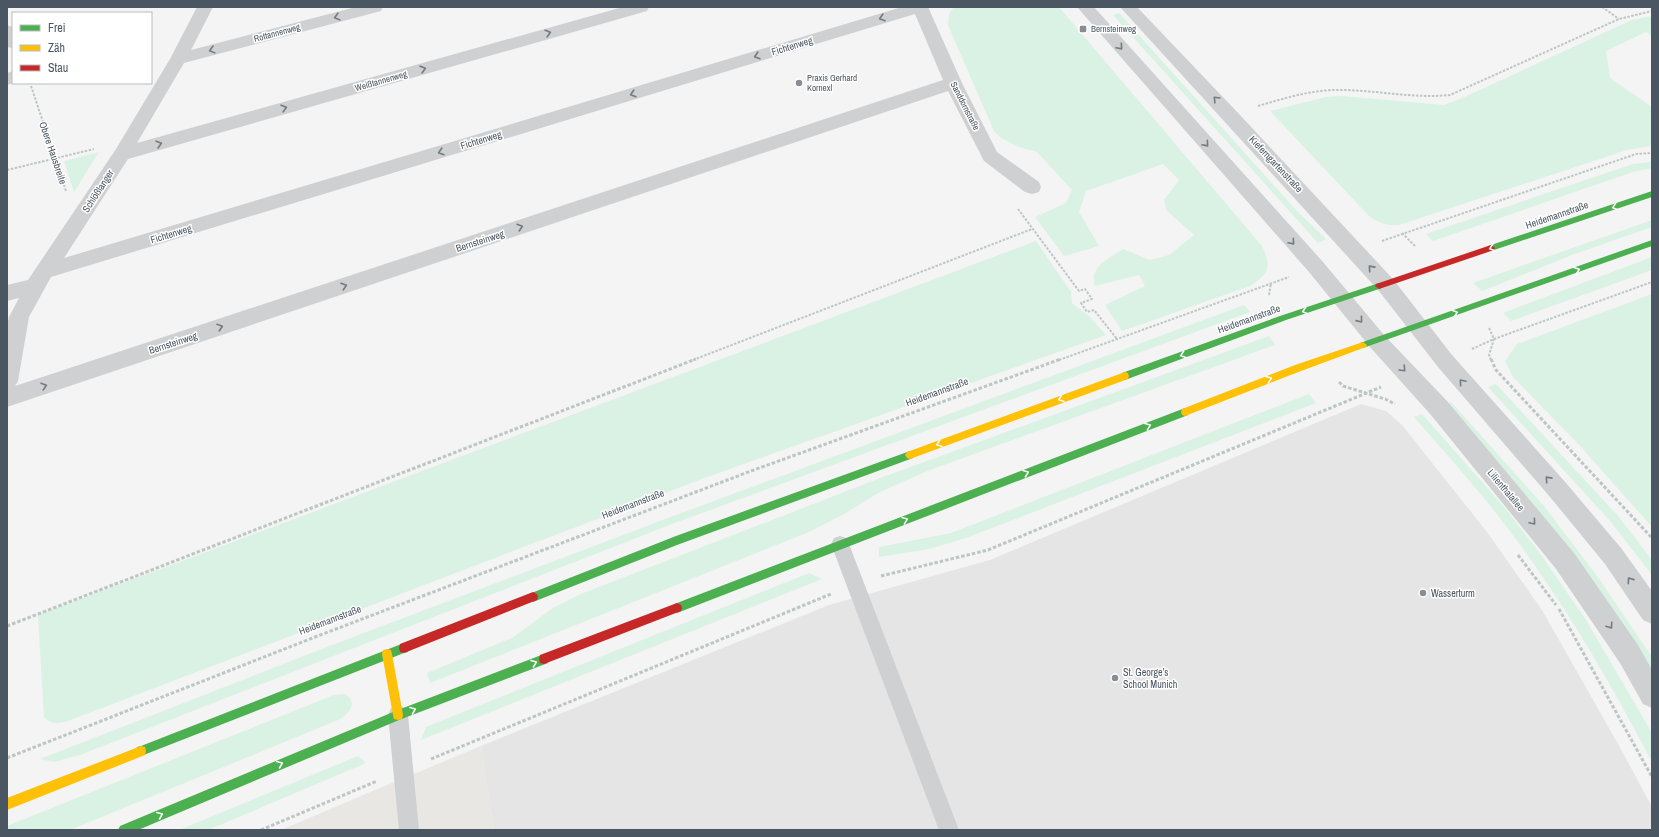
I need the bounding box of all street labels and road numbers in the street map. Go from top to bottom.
street label: Rottannenweg [252,21,302,45]
street label: Fichtenweg [770,33,815,58]
street label: Weißtannenweg [354,68,409,94]
street label: Sanddornstraße [948,80,982,132]
street label: Obere Hausbreite [36,120,70,186]
street label: Fichtenweg [459,127,504,152]
street label: Kieferngartenstraße [1246,133,1306,195]
street label: Schlößlanger [79,167,117,215]
street label: Heidemannstraße [1524,198,1591,232]
street label: Fichtenweg [149,221,194,246]
street label: Bernsteinweg [454,227,506,255]
street label: Heidemannstraße [1216,302,1282,336]
street label: Bernsteinweg [147,329,199,357]
street label: Heidemannstraße [904,375,970,409]
street label: Lilienthalallee [1485,466,1528,514]
street label: Heidemannstraße [600,486,666,522]
street label: Heidemannstraße [297,602,363,638]

